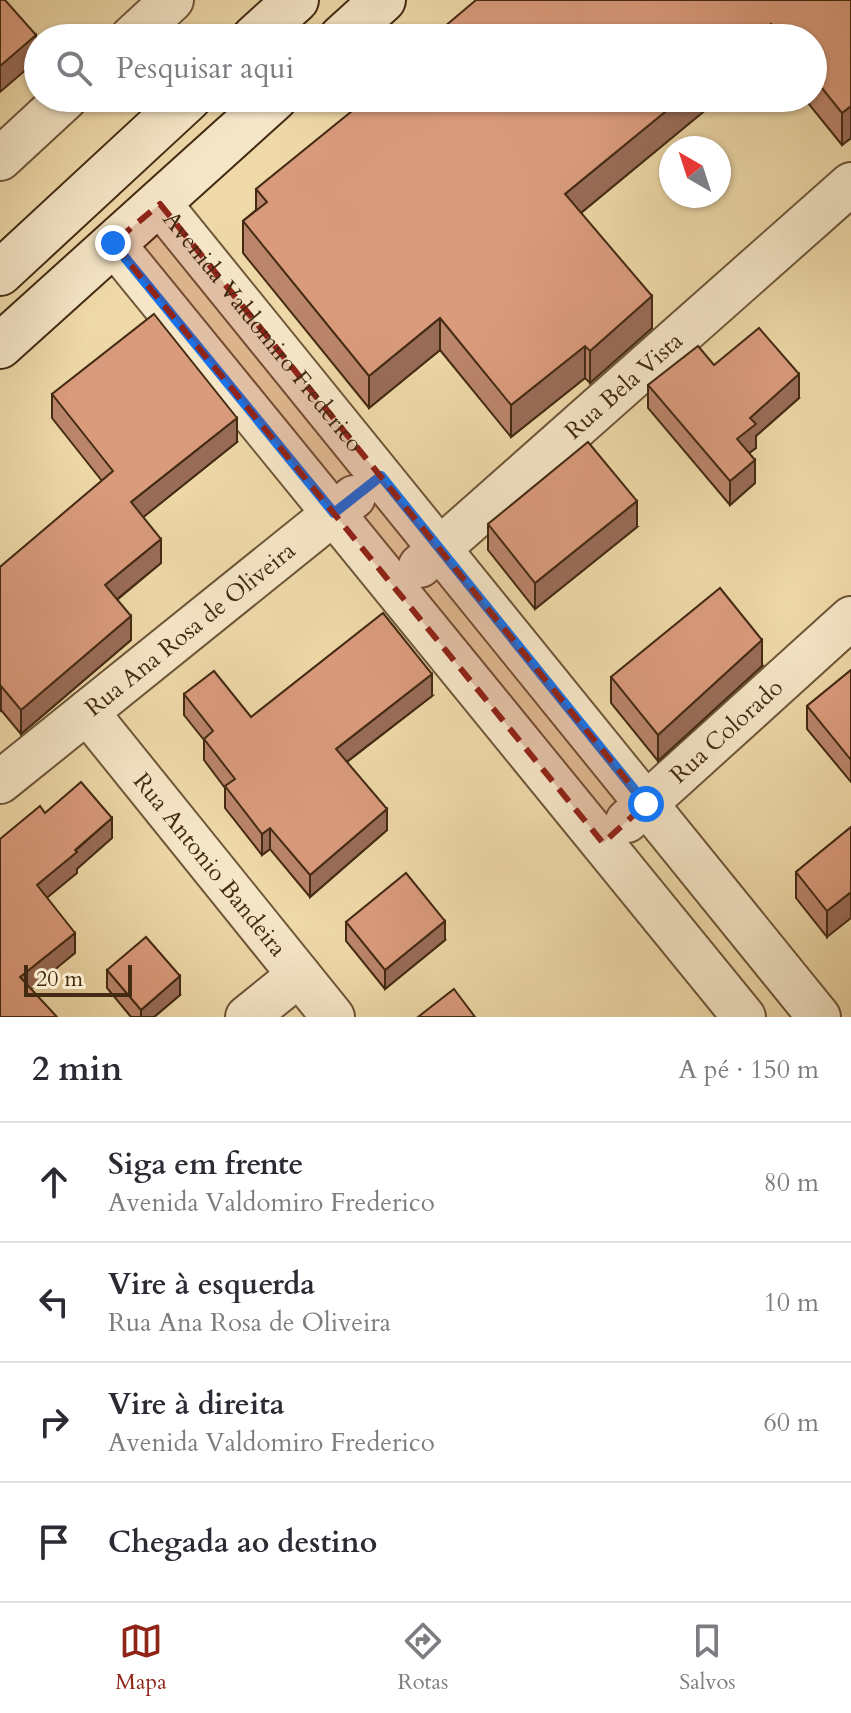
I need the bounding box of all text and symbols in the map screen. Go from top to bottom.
search box [24,24,827,112]
icon: search [52,46,96,90]
text: Pesquisar aqui [116,48,294,89]
north arrow [659,136,731,208]
street label: Avenida Valdomiro Frederico [155,204,371,459]
route end [95,225,131,261]
street label: Rua Bela Vista [558,324,690,447]
street label: Rua Ana Rosa de Oliveira [78,534,303,724]
street label: Rua Colorado [663,671,790,791]
street label: Rua Antonio Bandeira [126,766,295,964]
route start [628,786,664,822]
scale bar [24,961,132,997]
text: 20 m [36,964,83,994]
text: 2 min [32,1046,123,1092]
text: A pé · 150 m [678,1052,819,1087]
text: Siga em frente [108,1144,303,1185]
icon: ahead [32,1160,76,1204]
text: 80 m [763,1165,819,1200]
text: Avenida Valdomiro Frederico [108,1185,435,1220]
text: Vire à esquerda [108,1264,315,1305]
icon: left [32,1280,76,1324]
text: 10 m [763,1285,819,1320]
text: Rua Ana Rosa de Oliveira [108,1305,391,1340]
text: Vire à direita [108,1384,285,1425]
icon: right [32,1400,76,1444]
text: 60 m [763,1405,819,1440]
text: Avenida Valdomiro Frederico [108,1425,435,1460]
icon: arrive [32,1520,76,1564]
text: Chegada ao destino [108,1522,377,1563]
tab: Mapa [115,1619,167,1697]
tab: Rotas [397,1619,448,1697]
tab: Salvos [679,1619,736,1697]

